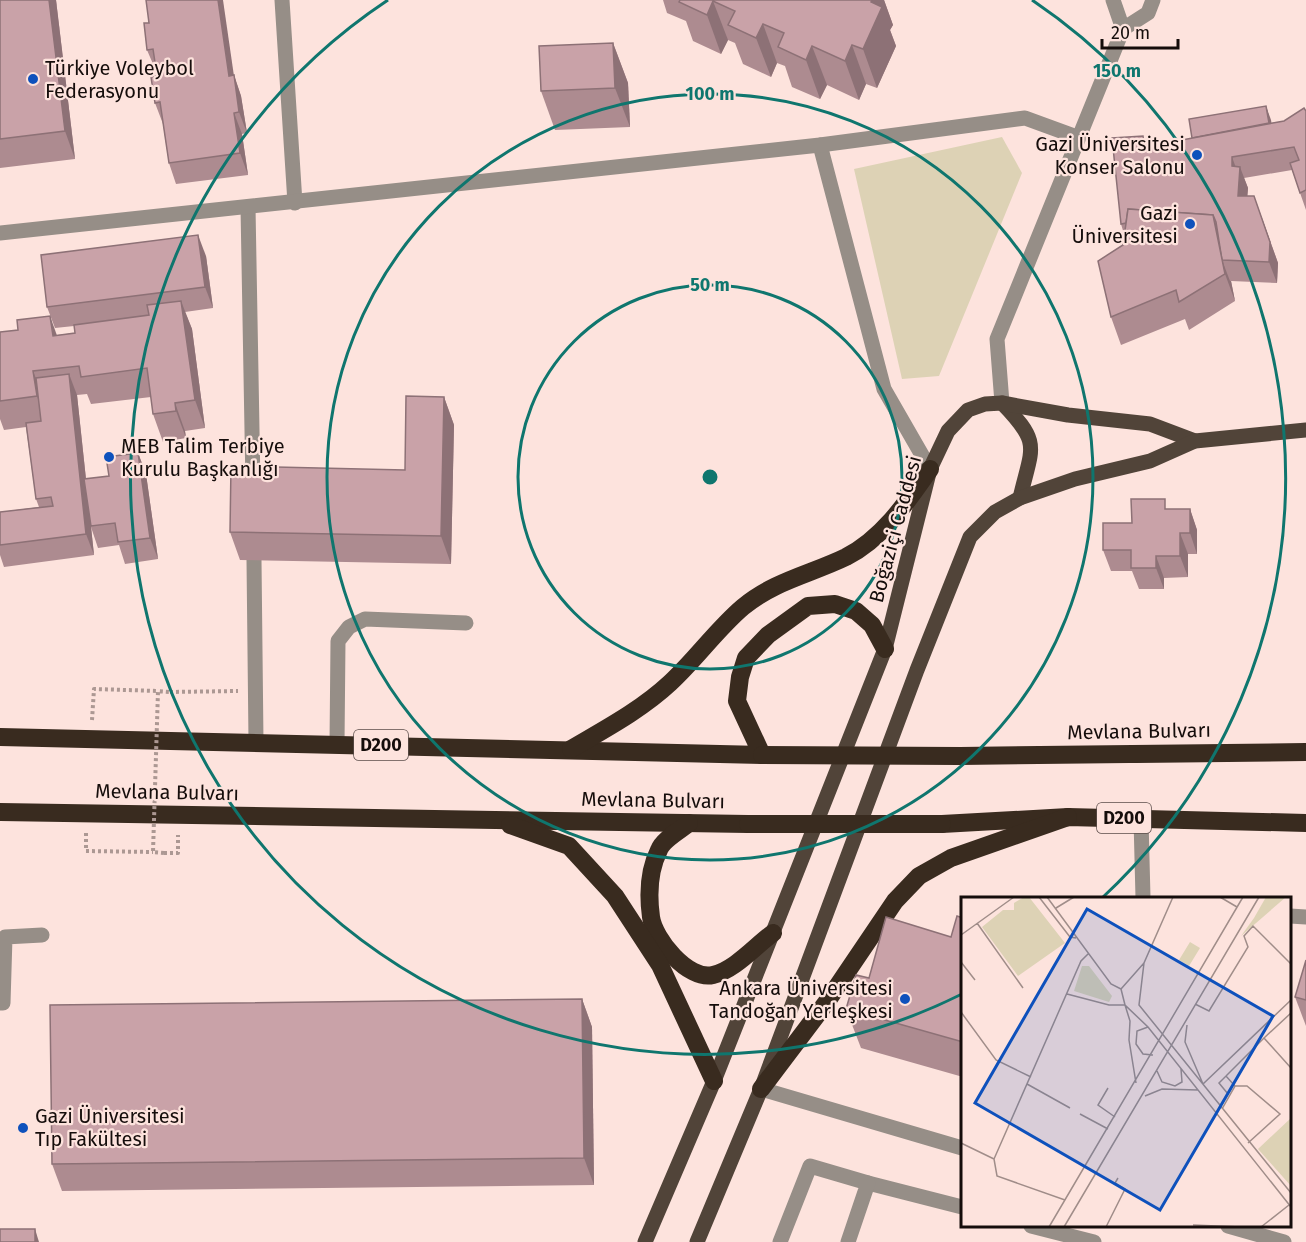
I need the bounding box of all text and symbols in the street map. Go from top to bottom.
scale bar [1102,12,1178,50]
text: 20 m [1111,22,1150,44]
place label: Türkiye Voleybol Federasyonu [45,56,194,103]
text: 150 m [1093,60,1141,82]
marker: Türkiye Voleybol Federasyonu [26,72,40,86]
text: 100 m [686,83,734,105]
place label: Gazi Üniversitesi Konser Salonu [1035,132,1185,179]
marker: Gazi Üniversitesi Konser Salonu [1190,148,1204,162]
place label: Gazi Üniversitesi [1072,201,1178,248]
marker: Gazi Üniversitesi [1183,217,1197,231]
text: 50 m [690,274,730,296]
place label: MEB Talim Terbiye Kurulu Başkanlığı [121,434,285,482]
marker: MEB Talim Terbiye Kurulu Başkanlığı [102,450,116,464]
street label: Boğaziçi Caddesi [864,453,927,605]
centre of rings [700,467,720,487]
street label: Mevlana Bulvarı [1067,718,1211,744]
road number: D200 [354,730,408,760]
street label: Mevlana Bulvarı [95,779,239,805]
street label: Mevlana Bulvarı [581,787,725,813]
road number: D200 [1097,803,1151,833]
inset map [961,897,1291,1227]
place label: Ankara Üniversitesi Tandoğan Yerleşkesi [709,976,893,1024]
marker: Ankara Üniversitesi Tandoğan Yerleşkesi [898,992,912,1006]
place label: Gazi Üniversitesi Tıp Fakültesi [35,1104,185,1151]
marker: Gazi Üniversitesi Tıp Fakültesi [16,1121,30,1135]

